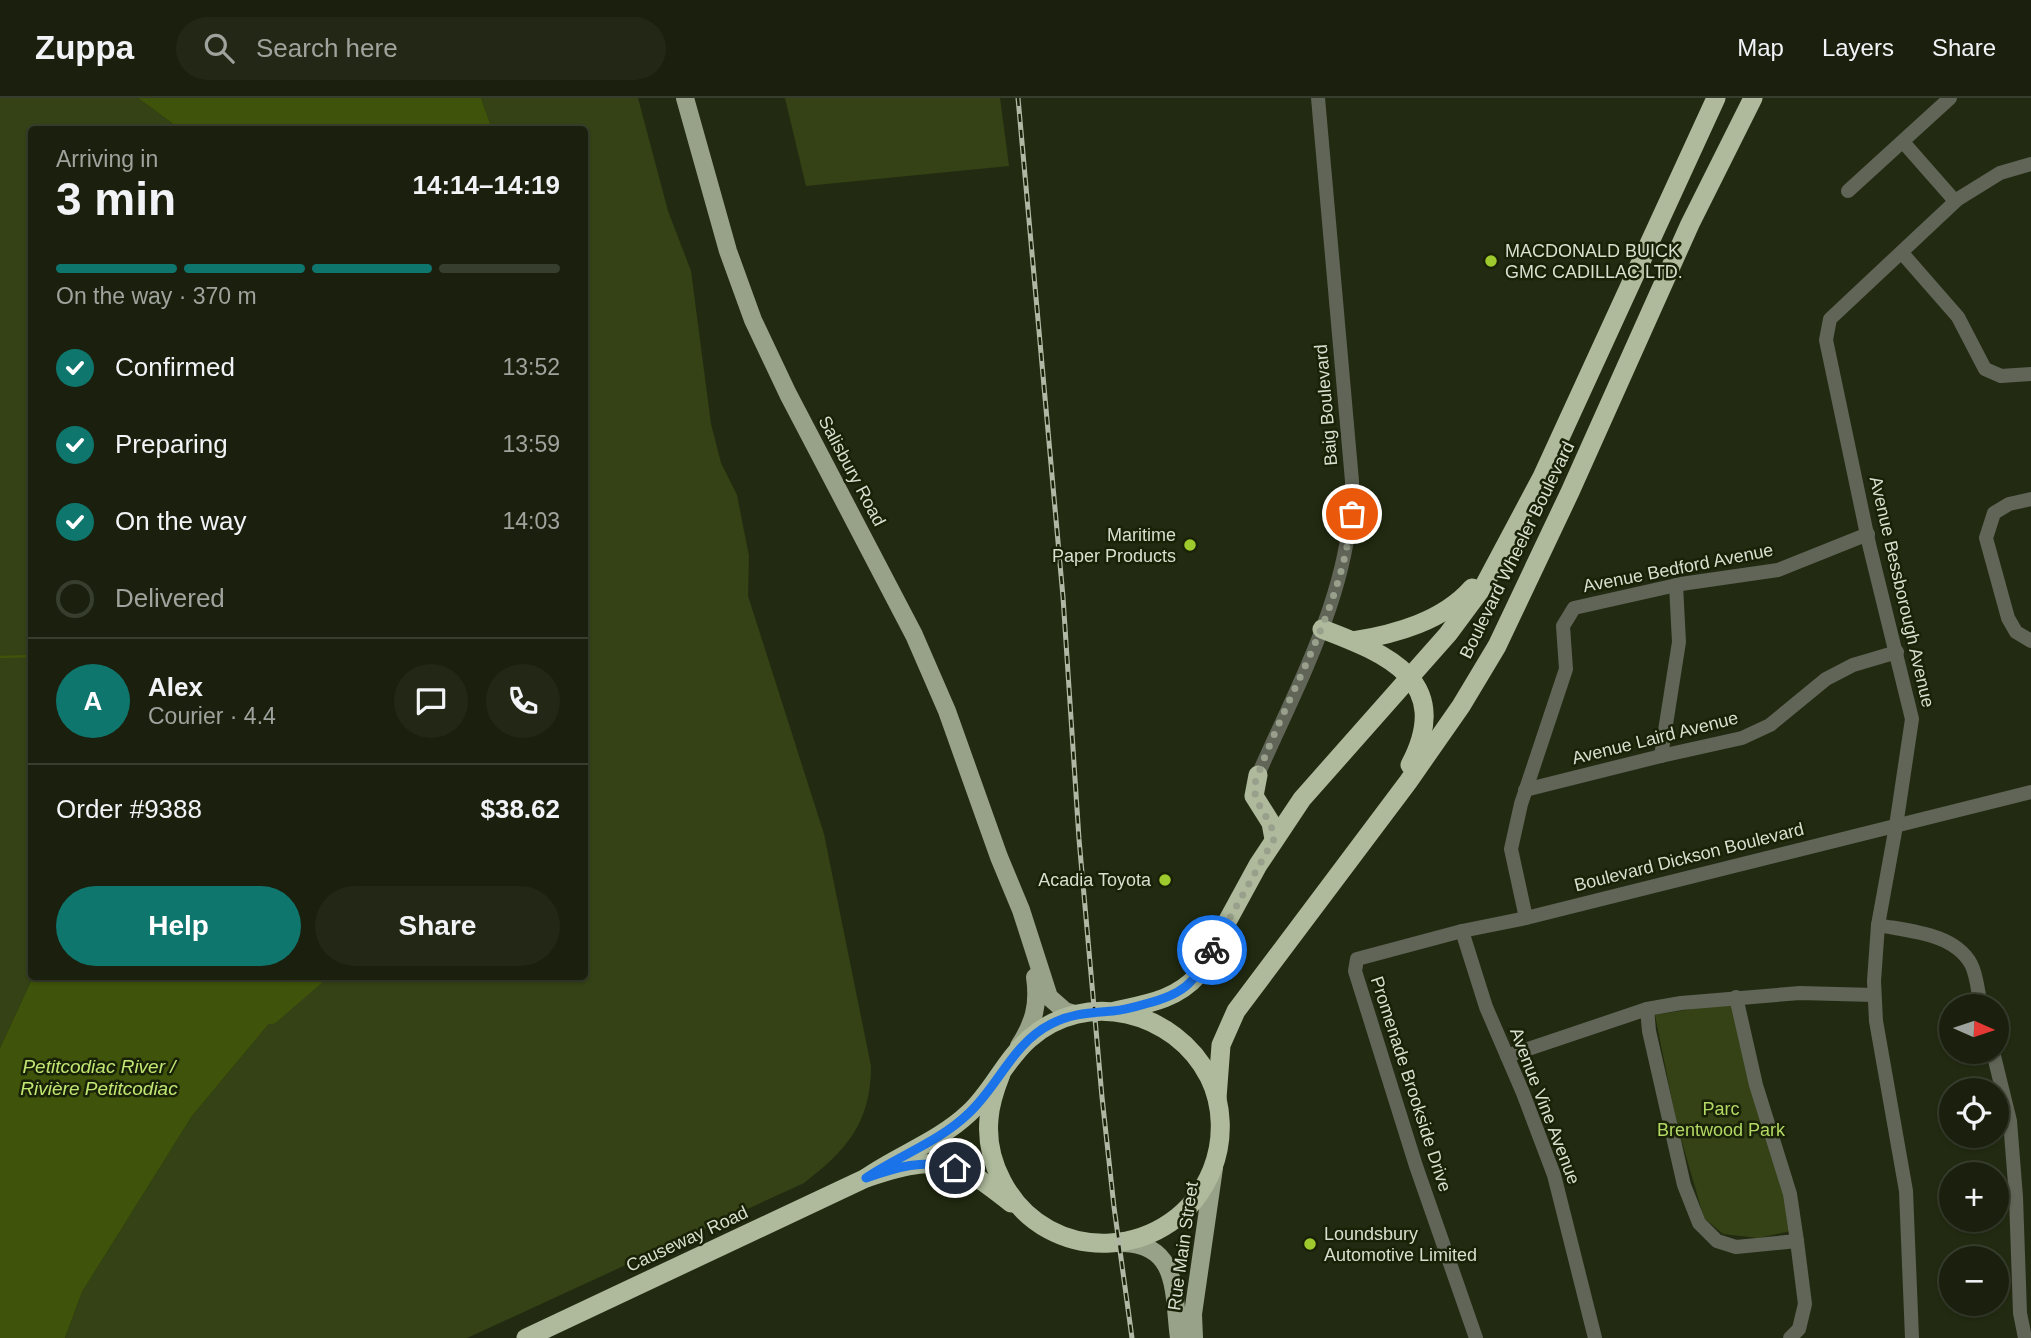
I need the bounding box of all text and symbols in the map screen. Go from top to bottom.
search box [176,17,666,80]
text: Zuppa [35,29,134,66]
icon: search [200,29,238,67]
text: Search here [256,33,398,63]
text: Map [1737,34,1784,61]
text: Layers [1822,34,1894,61]
text: Share [1932,34,1996,61]
text: Arriving in [56,146,158,172]
text: 14:14–14:19 [413,170,560,200]
text: 3 min [56,173,176,225]
place label: MACDONALD BUICK GMC CADILLAC LTD. [1505,241,1683,282]
marker: MACDONALD BUICK GMC CADILLAC LTD. [1483,253,1499,269]
text: On the way · 370 m [56,283,257,309]
street label: Baig Boulevard [1311,343,1341,467]
icon: check [56,349,94,387]
text: Confirmed [115,352,235,382]
text: 13:52 [502,354,560,380]
street label: Salisbury Road [815,412,889,530]
icon: check [56,426,94,464]
text: Preparing [115,429,228,459]
text: 13:59 [502,431,560,457]
street label: Boulevard Wheeler Boulevard [1456,438,1578,662]
street label: Avenue Bessborough Avenue [1866,475,1938,709]
pin [1322,484,1382,544]
icon: bag [1333,495,1371,533]
icon: check [56,503,94,541]
text: On the way [115,506,247,536]
text: 14:03 [502,508,560,534]
place label: Maritime Paper Products [1052,525,1176,566]
marker: Maritime Paper Products [1182,537,1198,553]
street label: Avenue Bedford Avenue [1581,540,1775,596]
text: Delivered [115,583,225,613]
button: chat [394,664,468,738]
button: phone [486,664,560,738]
text: Alex [148,672,203,702]
text: A [84,686,102,716]
text: Courier · 4.4 [148,703,276,729]
street label: Avenue Laird Avenue [1570,708,1740,768]
text: Order #9388 [56,794,202,824]
text: $38.62 [480,794,560,824]
street label: Boulevard Dickson Boulevard [1572,819,1806,895]
place label: Acadia Toyota [1038,870,1152,890]
marker: Acadia Toyota [1157,872,1173,888]
button: Help [56,886,301,966]
button: Share [315,886,560,966]
courier [1177,915,1247,985]
icon: bike [1193,931,1231,969]
street label: Promenade Brookside Drive [1367,974,1455,1194]
north arrow [1939,994,2009,1064]
map controls [1939,994,2009,1316]
street label: Avenue Vine Avenue [1506,1025,1584,1187]
water label: Petitcodiac River / Rivière Petitcodiac [20,1056,178,1099]
button: locate [1939,1078,2009,1148]
park label: Parc Brentwood Park [1657,1099,1786,1140]
pin [925,1138,985,1198]
icon: home [936,1149,974,1187]
button: + [1939,1162,2009,1232]
street label: Rue Main Street [1164,1180,1202,1312]
street label: Causeway Road [623,1202,751,1276]
place label: Loundsbury Automotive Limited [1324,1224,1477,1265]
marker: Loundsbury Automotive Limited [1302,1236,1318,1252]
button: − [1939,1246,2009,1316]

